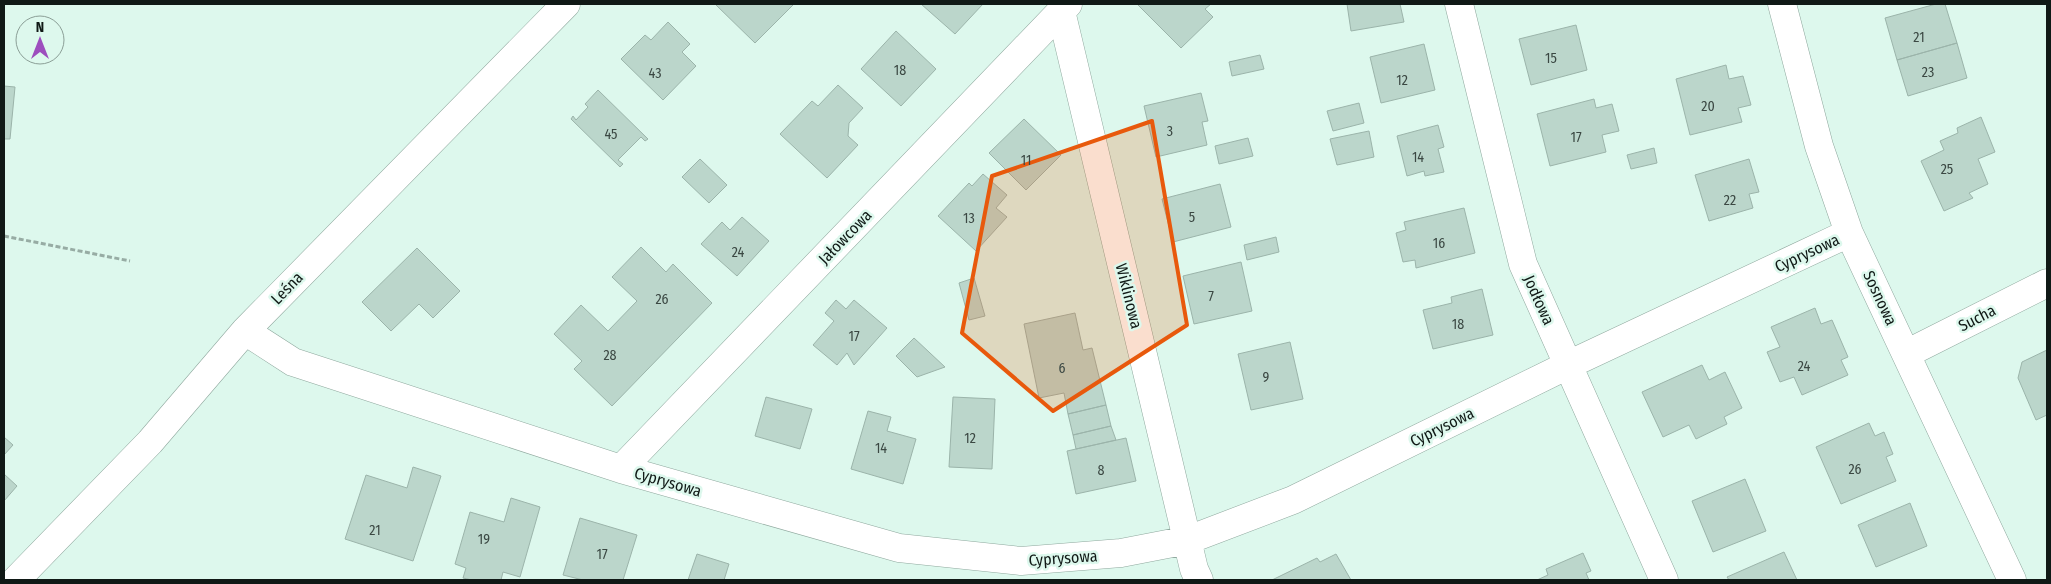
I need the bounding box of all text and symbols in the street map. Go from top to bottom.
north arrow [15,15,65,65]
text: N [36,19,44,36]
house number: 21 [1913,29,1925,46]
house number: 15 [1545,50,1557,67]
house number: 18 [894,62,906,79]
house number: 23 [1922,64,1934,81]
house number: 43 [649,65,661,82]
house number: 12 [1396,72,1408,89]
house number: 20 [1701,98,1715,115]
house number: 3 [1167,123,1173,140]
house number: 45 [604,126,618,143]
house number: 17 [1570,129,1582,146]
house number: 14 [1412,149,1424,166]
house number: 11 [1021,152,1031,169]
house number: 25 [1941,161,1953,178]
house number: 22 [1724,192,1736,209]
street label: Jałowcowa [814,206,876,268]
house number: 5 [1189,209,1195,226]
house number: 13 [963,210,975,227]
street label: Cyprysowa [1772,230,1842,276]
house number: 16 [1433,235,1445,252]
house number: 24 [732,244,745,261]
street label: Wiklinowa [1112,261,1146,331]
street label: Leśna [267,268,307,308]
street label: Sosnowa [1859,268,1901,329]
street label: Jodłowa [1520,272,1558,328]
house number: 7 [1208,288,1214,305]
house number: 26 [655,291,669,308]
street label: Sucha [1955,301,1999,335]
house number: 18 [1452,316,1464,333]
house number: 17 [848,328,860,345]
house number: 28 [603,347,617,364]
house number: 24 [1798,358,1811,375]
house number: 6 [1059,360,1066,377]
house number: 9 [1263,369,1270,386]
street label: Cyprysowa [1407,403,1477,451]
house number: 12 [964,430,976,447]
house number: 14 [875,440,887,457]
house number: 26 [1848,461,1862,478]
house number: 8 [1098,462,1105,479]
street label: Cyprysowa [632,463,704,501]
house number: 21 [369,522,381,539]
house number: 19 [478,531,490,548]
house number: 17 [596,546,608,563]
street label: Cyprysowa [1028,546,1098,570]

